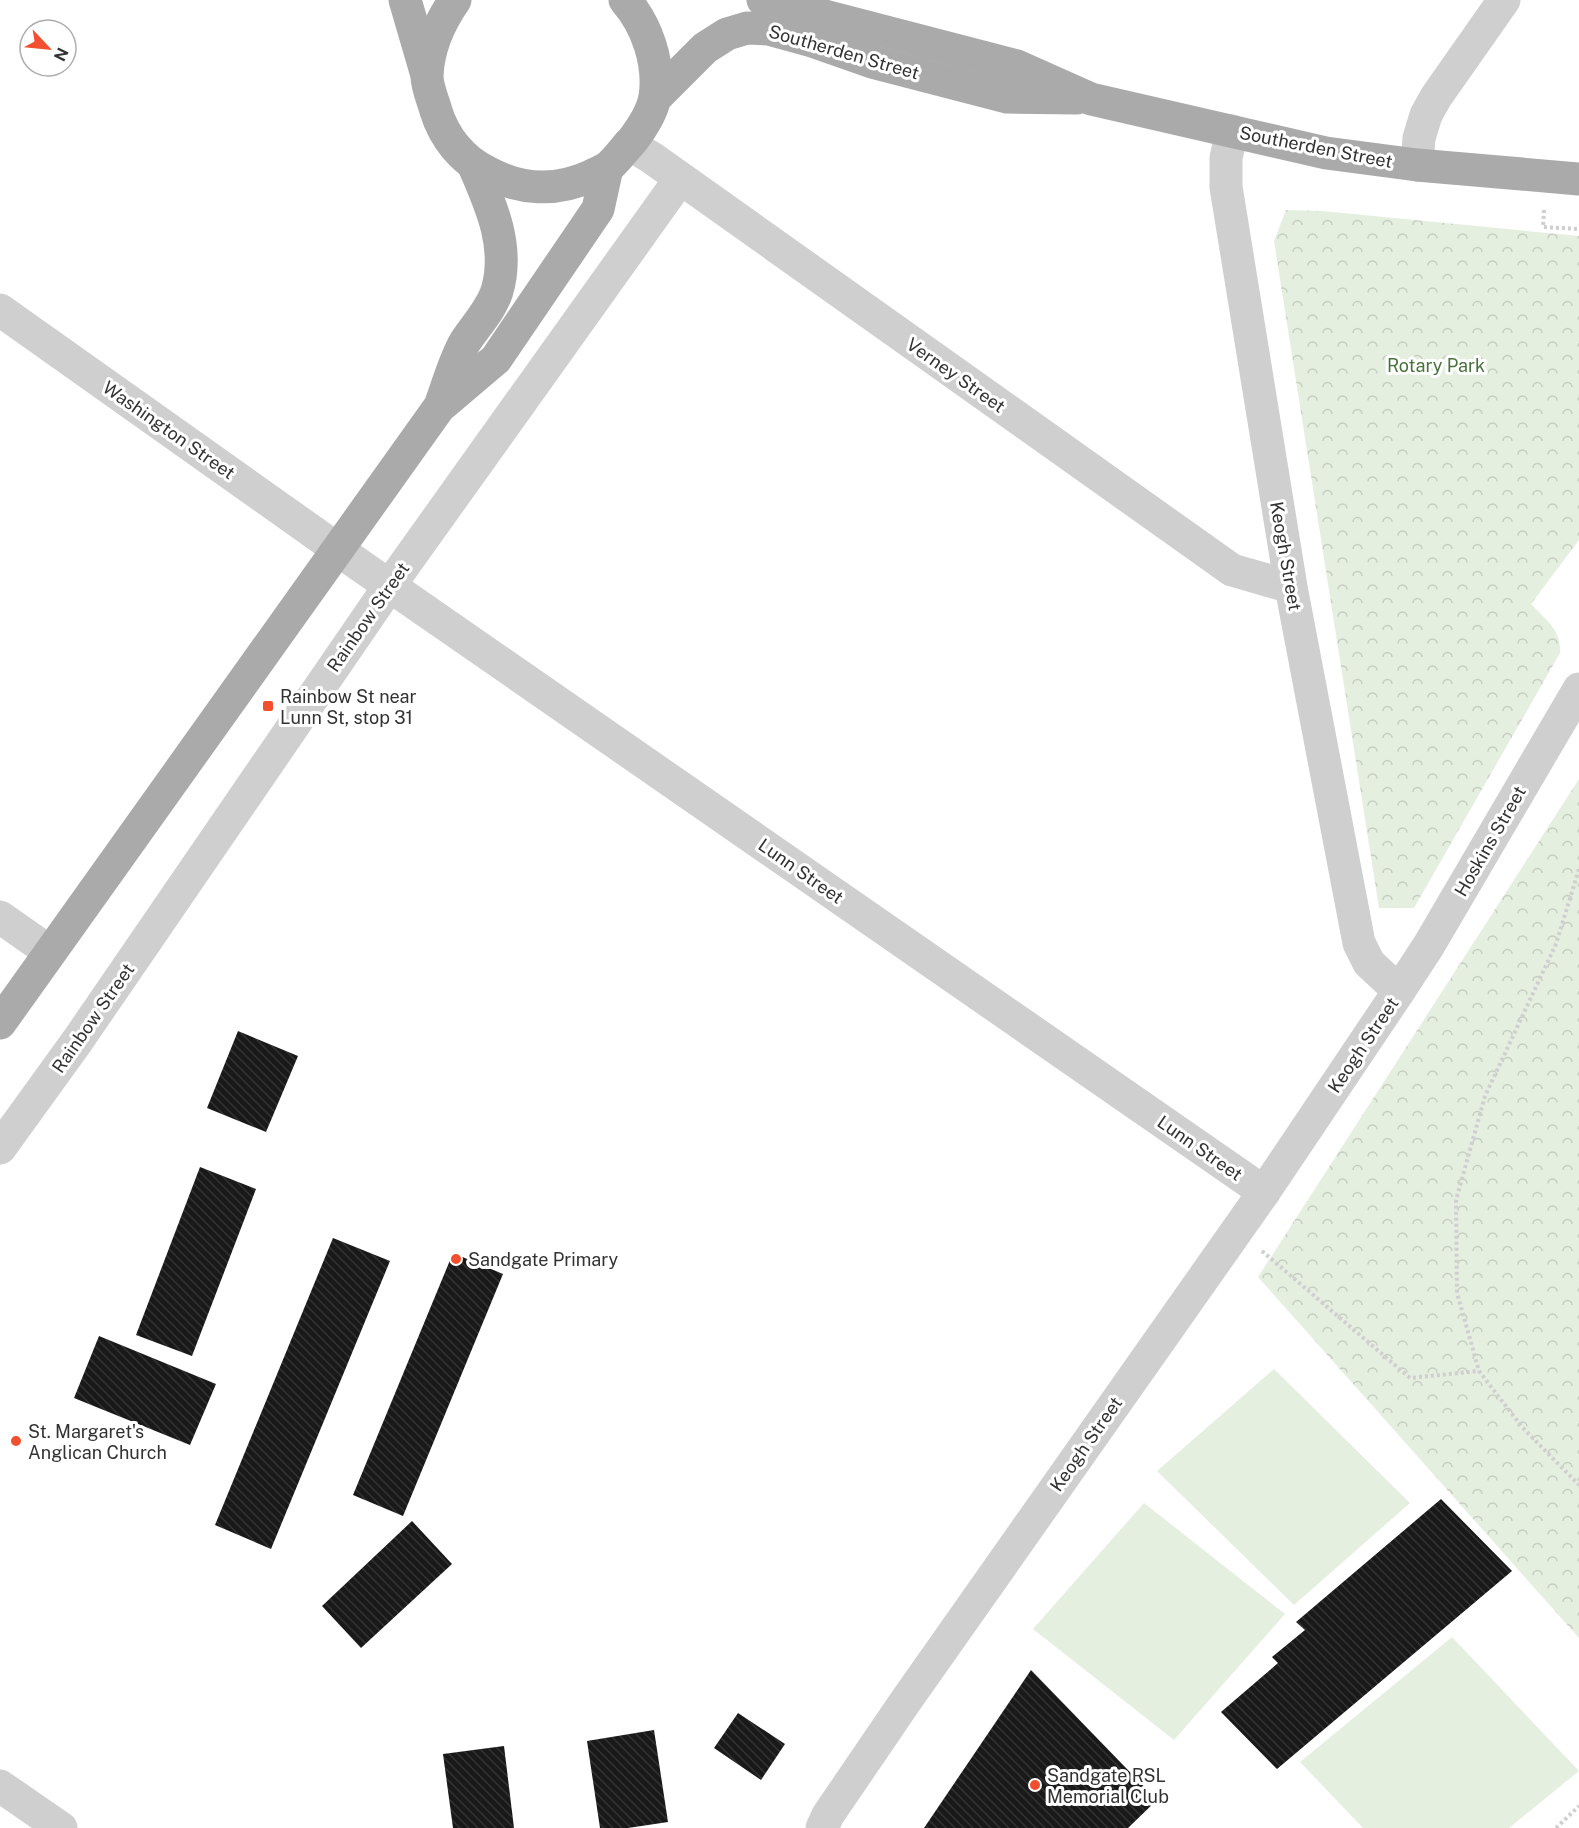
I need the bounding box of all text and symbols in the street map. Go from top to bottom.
north arrow [18,18,78,78]
street label: Southerden Street [766,20,922,84]
text: N [50,45,72,64]
street label: Southerden Street [1238,122,1394,172]
street label: Verney Street [903,333,1009,417]
park label: Rotary Park [1387,355,1485,376]
street label: Washington Street [99,377,239,483]
street label: Keogh Street [1266,500,1306,612]
street label: Rainbow Street [323,558,413,676]
place label: Rainbow St near Lunn St, stop 31 [280,686,417,728]
marker: Rainbow St near Lunn St, stop 31 [261,699,275,713]
street label: Hoskins Street [1450,782,1530,900]
street label: Lunn Street [755,834,847,908]
street label: Rainbow Street [48,959,138,1077]
street label: Keogh Street [1323,993,1403,1097]
street label: Lunn Street [1154,1111,1246,1185]
place label: Sandgate Primary [468,1249,619,1270]
marker: Sandgate Primary [449,1252,463,1266]
street label: Keogh Street [1046,1393,1126,1495]
place label: St. Margaret's Anglican Church [28,1421,167,1463]
marker: St. Margaret's Anglican Church [9,1434,23,1448]
place label: Sandgate RSL Memorial Club [1047,1765,1169,1807]
marker: Sandgate RSL Memorial Club [1028,1778,1042,1792]

